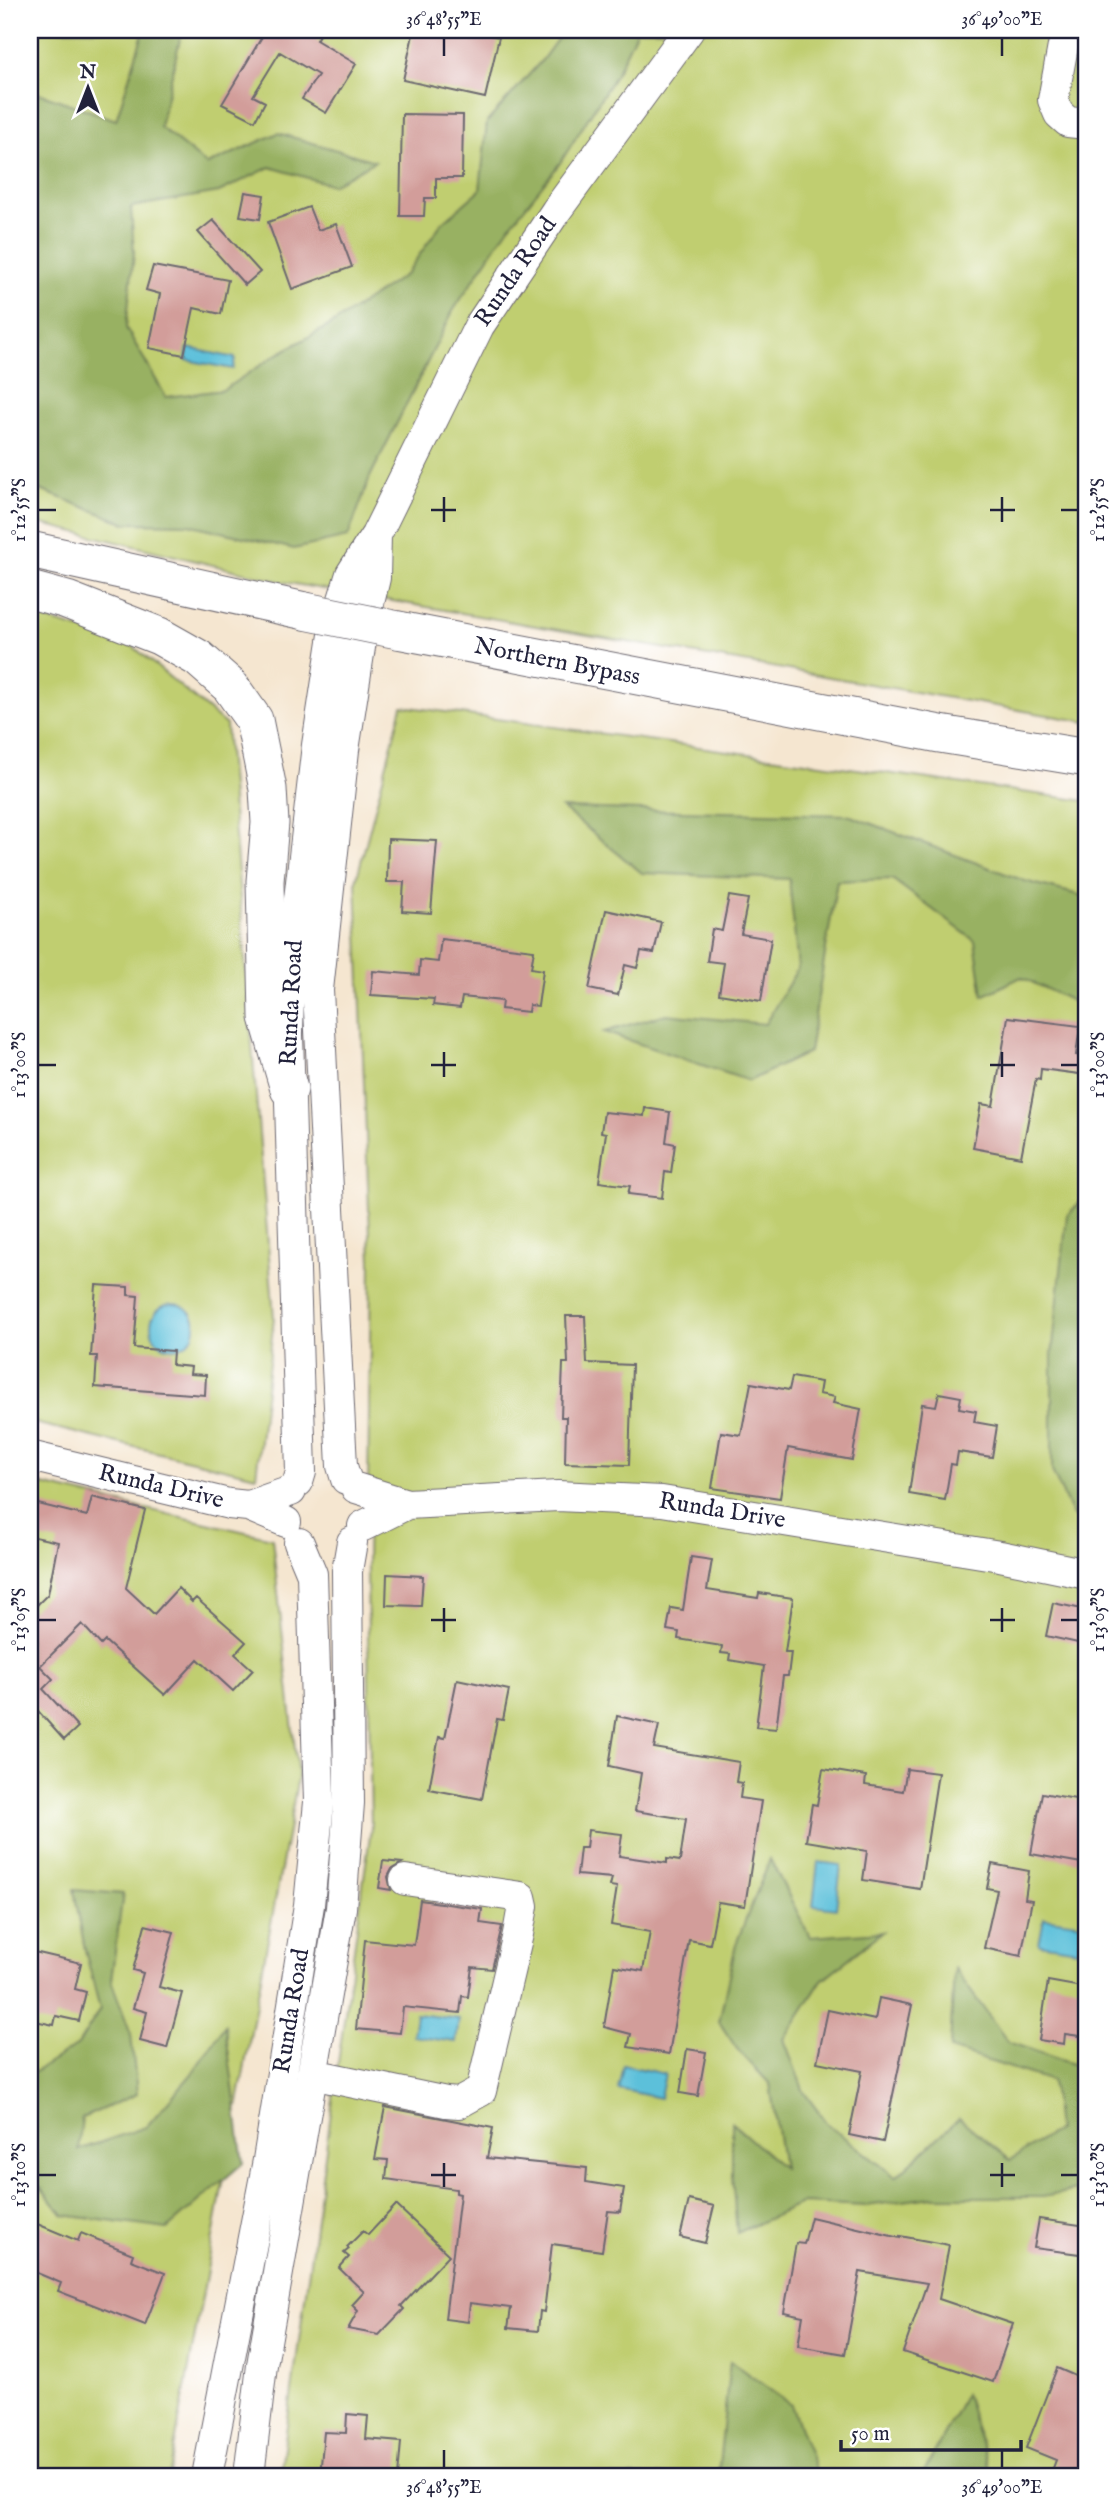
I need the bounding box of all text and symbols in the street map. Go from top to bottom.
text: 36°48'55"E [406,9,482,32]
text: 36°49'00"E [962,9,1042,32]
north arrow [52,52,122,122]
text: N [79,61,97,85]
street label: Runda Road [468,211,564,333]
text: 1°12'55"S [9,478,32,542]
text: 1°12'55"S [1088,478,1111,542]
street label: Northern Bypass [471,631,643,693]
street label: Runda Road [273,939,311,1067]
text: 1°13'00"S [9,1032,32,1098]
text: 1°13'00"S [1088,1032,1111,1098]
street label: Runda Drive [95,1458,227,1516]
street label: Runda Drive [657,1486,787,1536]
text: 1°13'05"S [9,1588,32,1652]
text: 1°13'05"S [1088,1588,1111,1652]
street label: Runda Road [267,1946,317,2076]
text: 1°13'10"S [9,2143,32,2207]
text: 1°13'10"S [1088,2143,1111,2207]
scale bar [841,2408,1021,2452]
text: 50 m [851,2421,890,2448]
text: 36°48'55"E [406,2477,482,2500]
text: 36°49'00"E [962,2477,1042,2500]

